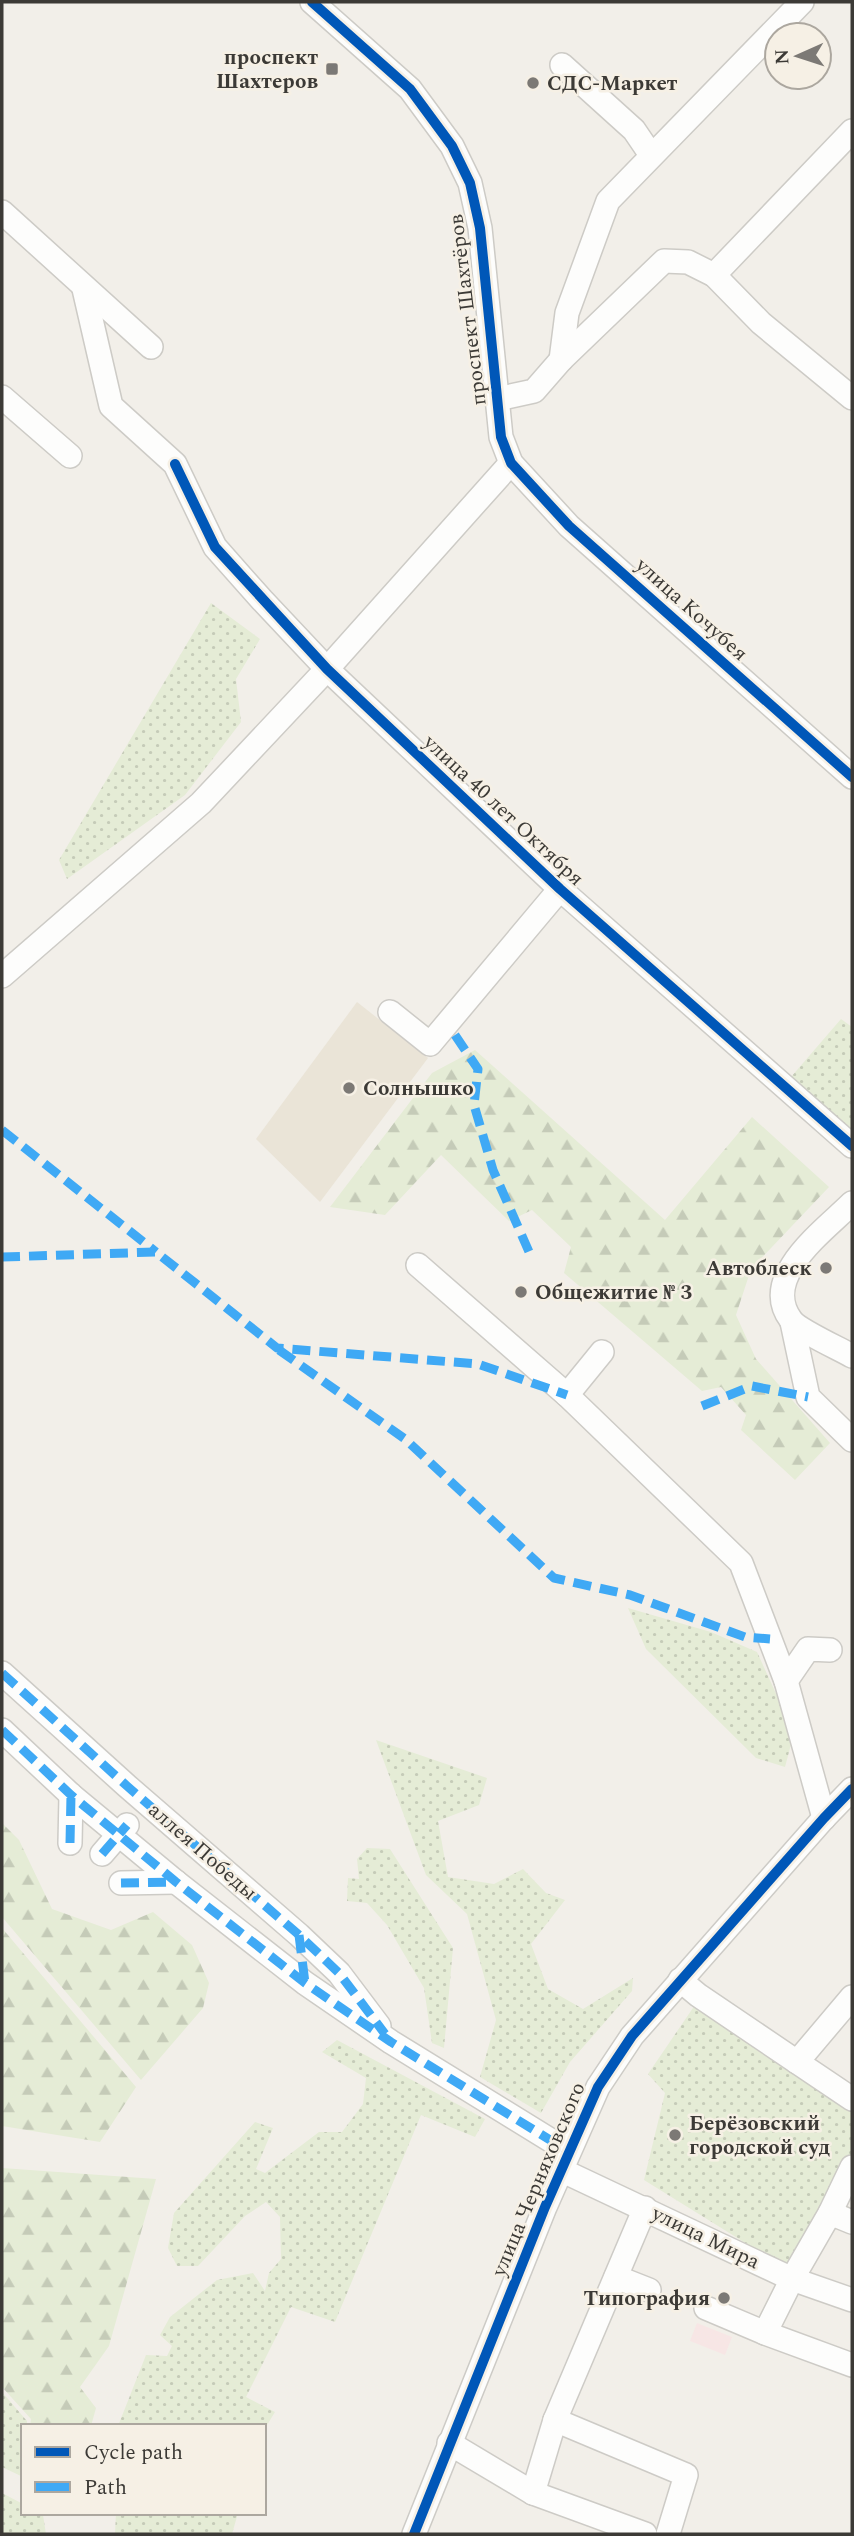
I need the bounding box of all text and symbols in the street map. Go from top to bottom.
north arrow [763,21,833,91]
place label: проспект Шахтеров [216,42,319,98]
text: N [768,48,797,65]
marker: проспект Шахтеров [324,61,340,77]
place label: СДС-Маркет [547,68,678,100]
marker: СДС-Маркет [525,75,541,91]
street label: проспект Шахтёров [440,212,496,407]
street label: улица Кочубея [627,550,755,669]
street label: улица 40 лет Октября [415,727,591,894]
place label: Солнышко [363,1073,474,1105]
marker: Солнышко [341,1080,357,1096]
place label: Автоблеск [705,1253,812,1285]
marker: Автоблеск [818,1260,834,1276]
place label: Общежитие № 3 [535,1277,692,1309]
marker: Общежитие № 3 [513,1284,529,1300]
street label: аллея Победы [141,1795,264,1908]
street label: улица Черняховского [483,2077,594,2283]
place label: Берёзовский городской суд [689,2108,830,2164]
marker: Берёзовский городской суд [667,2127,683,2143]
street label: улица Мира [645,2197,766,2278]
place label: Типография [583,2283,710,2315]
marker: Типография [716,2290,732,2306]
legend [21,2424,266,2515]
text: Cycle path [84,2437,183,2469]
text: Path [84,2472,127,2504]

